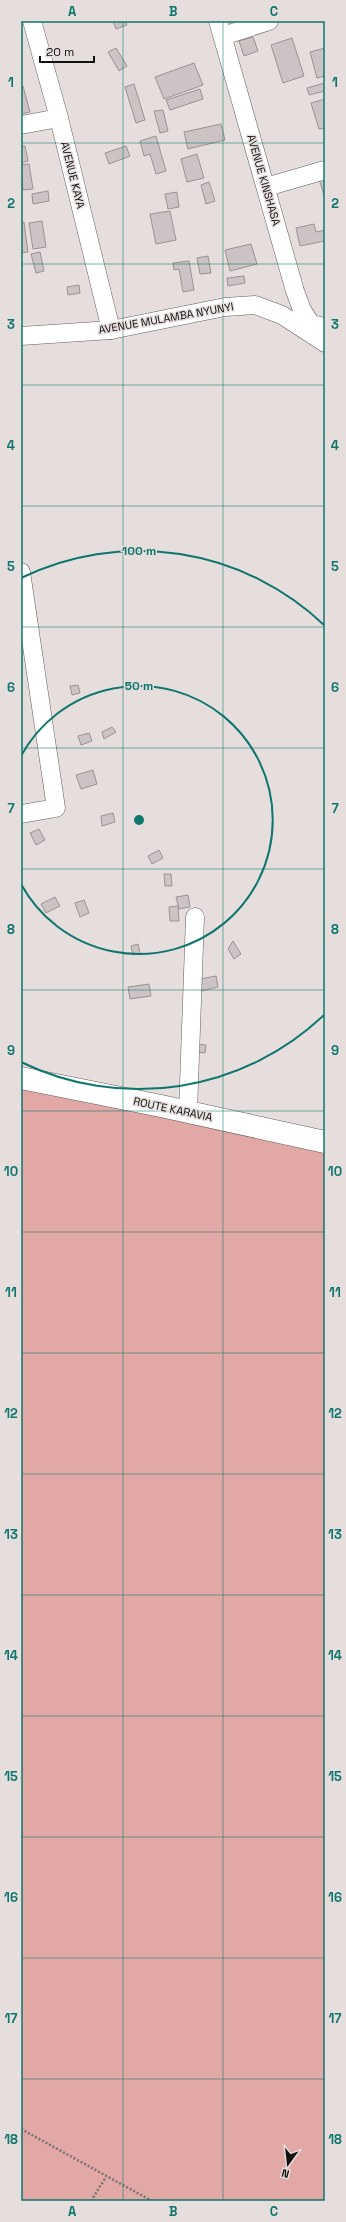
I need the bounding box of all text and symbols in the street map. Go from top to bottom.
text: A [68,3,77,20]
text: B [169,3,178,20]
text: C [270,3,278,20]
scale bar [40,38,94,64]
text: 20 m [46,44,74,60]
text: 1 [8,74,14,91]
text: 1 [332,74,338,91]
street label: AVENUE KINSHASA [244,133,284,227]
street label: AVENUE KAYA [58,140,88,210]
text: 2 [7,195,15,212]
text: 2 [331,195,339,212]
street label: AVENUE MULAMBA NYUNYI [97,299,235,337]
text: 3 [7,316,15,333]
text: 3 [331,316,339,333]
text: 4 [7,437,15,454]
text: 4 [331,437,339,454]
text: 100 m [122,543,156,559]
text: 5 [7,558,15,575]
text: 5 [331,558,339,575]
text: 50 m [125,678,153,694]
text: 6 [7,679,15,696]
text: 6 [331,679,339,696]
text: 7 [7,800,15,817]
text: 7 [331,800,339,817]
centre of rings [132,813,146,827]
text: 8 [7,921,15,938]
text: 8 [331,921,339,938]
text: 9 [7,1042,15,1059]
text: 9 [331,1042,339,1059]
street label: ROUTE KARAVIA [132,1094,214,1124]
text: 10 [4,1163,18,1180]
text: 10 [328,1163,342,1180]
text: 11 [5,1284,17,1301]
text: 11 [329,1284,341,1301]
text: 12 [4,1405,18,1422]
text: 12 [328,1405,342,1422]
text: 13 [4,1526,18,1543]
text: 13 [328,1526,342,1543]
text: 14 [4,1647,18,1664]
text: 14 [328,1647,342,1664]
text: 15 [4,1768,18,1785]
text: 15 [328,1768,342,1785]
text: 16 [4,1889,18,1906]
text: 16 [328,1889,342,1906]
text: 17 [4,2010,18,2027]
text: 17 [328,2010,342,2027]
text: 18 [4,2131,18,2148]
text: 18 [328,2131,342,2148]
north arrow [268,2144,308,2184]
text: N [280,2166,291,2181]
text: A [68,2203,77,2220]
text: B [169,2203,178,2220]
text: C [270,2203,278,2220]

